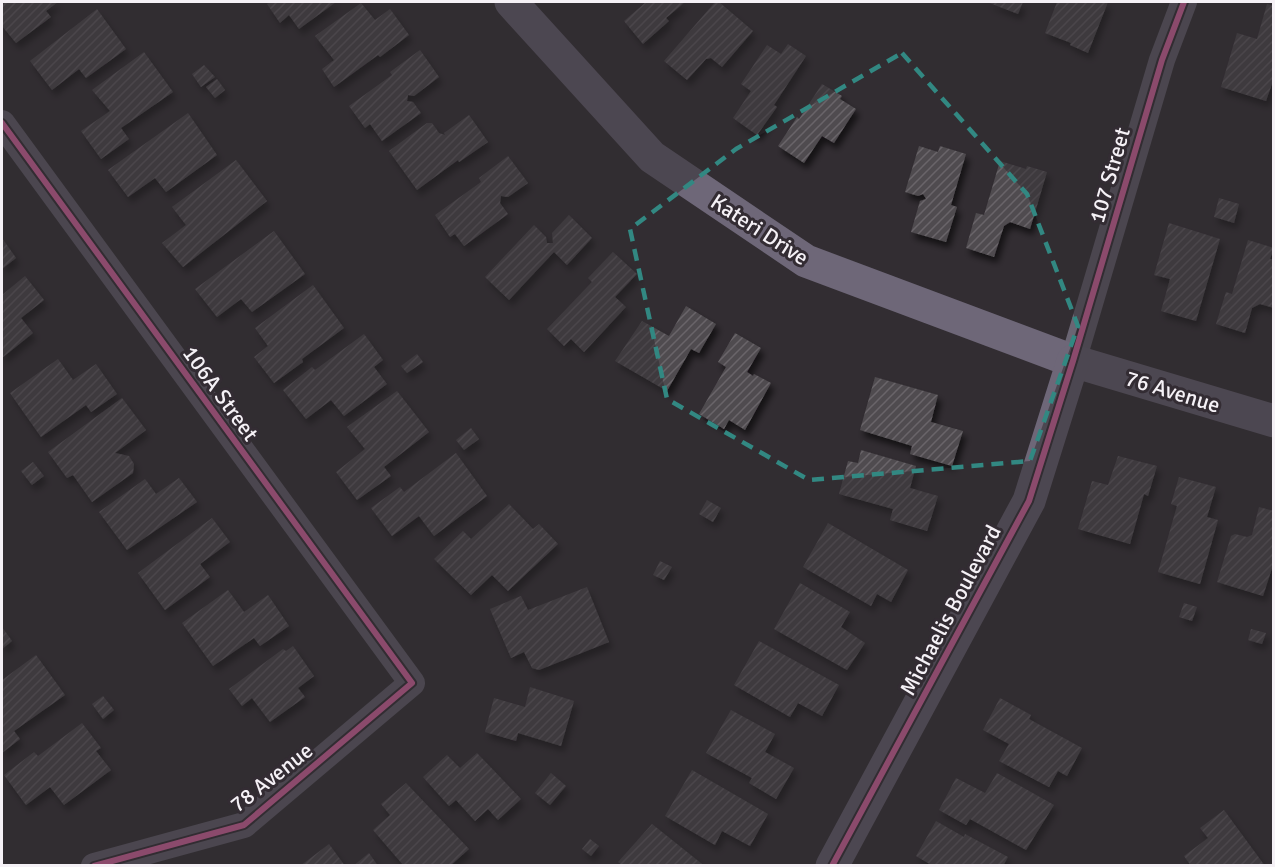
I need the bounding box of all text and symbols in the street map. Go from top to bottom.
street label: 107 Street [1083,124,1136,226]
street label: Kateri Drive [706,188,814,271]
street label: 106A Street [177,340,264,446]
street label: 76 Avenue [1122,364,1223,419]
street label: Michaelis Boulevard [894,520,1007,700]
street label: 78 Avenue [225,737,318,818]

